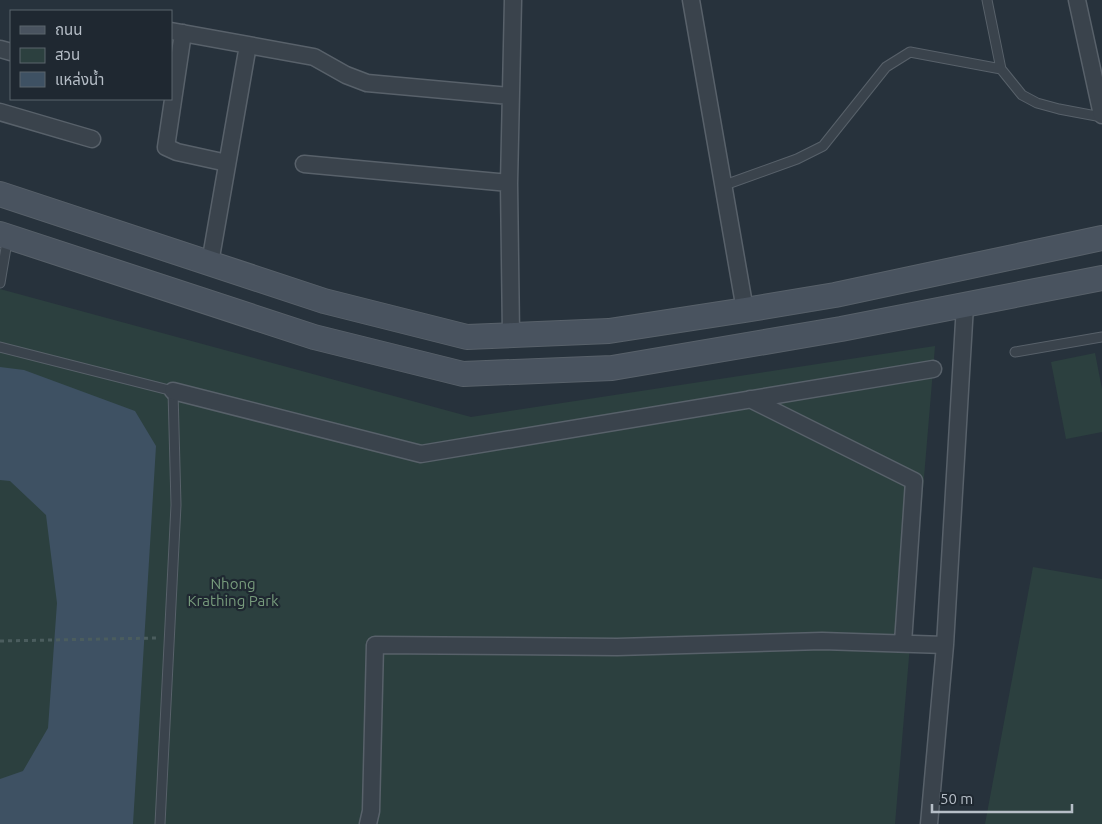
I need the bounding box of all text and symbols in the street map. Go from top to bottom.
legend [10,10,172,100]
text: ถนน [55,21,82,38]
text: สวน [55,46,80,63]
text: แหล่งน้ำ [55,69,104,88]
park label: Nhong Krathing Park [187,575,279,609]
scale bar [932,782,1072,814]
text: 50 m [940,790,973,807]

